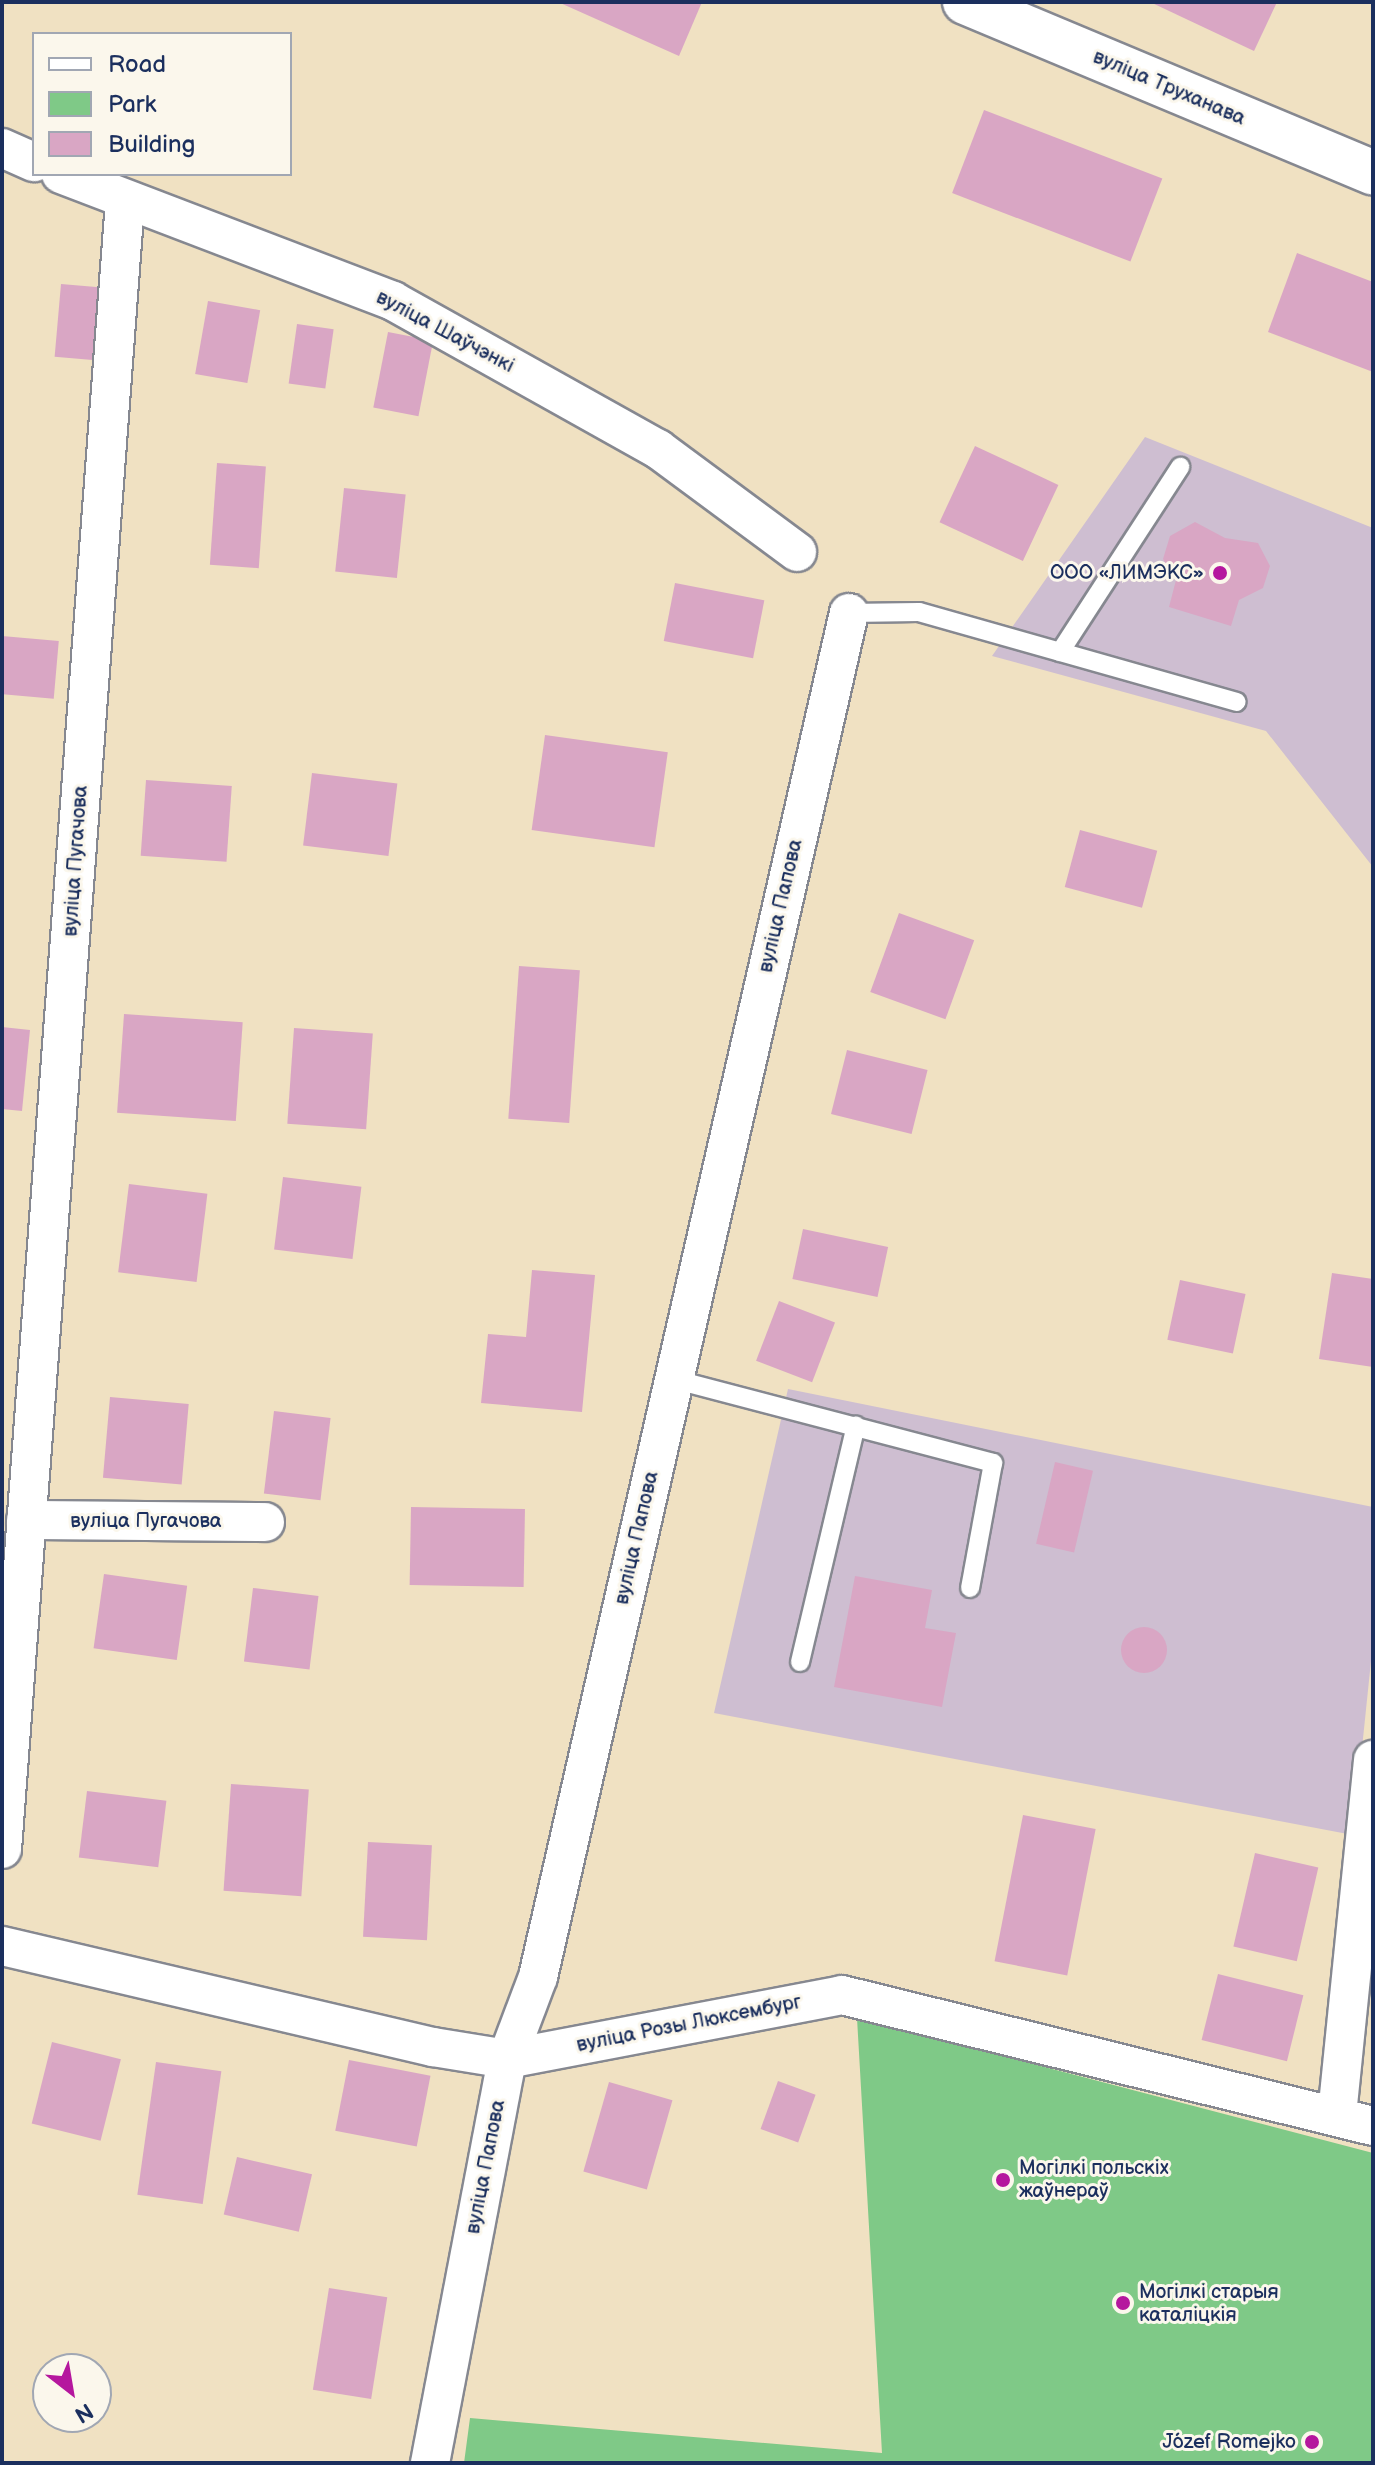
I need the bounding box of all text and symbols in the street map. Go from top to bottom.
legend [32,32,292,176]
street label: вуліца Труханава [1089,45,1249,131]
text: Road [108,50,166,79]
text: Park [108,90,156,119]
text: Building [108,130,195,159]
street label: вуліца Шаўчэнкі [372,286,518,378]
place label: ООО «ЛИМЭКС» [1050,561,1204,585]
marker: ООО «ЛИМЭКС» [1211,564,1229,582]
street label: вуліца Пугачова [59,785,93,937]
street label: вуліца Папова [754,837,808,975]
street label: вуліца Папова [610,1469,664,1607]
street label: вуліца Пугачова [70,1509,222,1533]
street label: вуліца Розы Люксембург [575,1990,803,2058]
street label: вуліца Папова [461,2098,511,2236]
place label: Могілкі польскіх жаўнераў [1019,2156,1169,2203]
marker: Могілкі польскіх жаўнераў [994,2171,1012,2189]
place label: Могілкі старыя каталіцкія [1139,2280,1279,2327]
marker: Могілкі старыя каталіцкія [1114,2294,1132,2312]
north arrow [32,2353,112,2433]
text: N [70,2396,98,2428]
place label: Józef Romejko [1162,2430,1296,2454]
marker: Józef Romejko [1303,2433,1321,2451]

